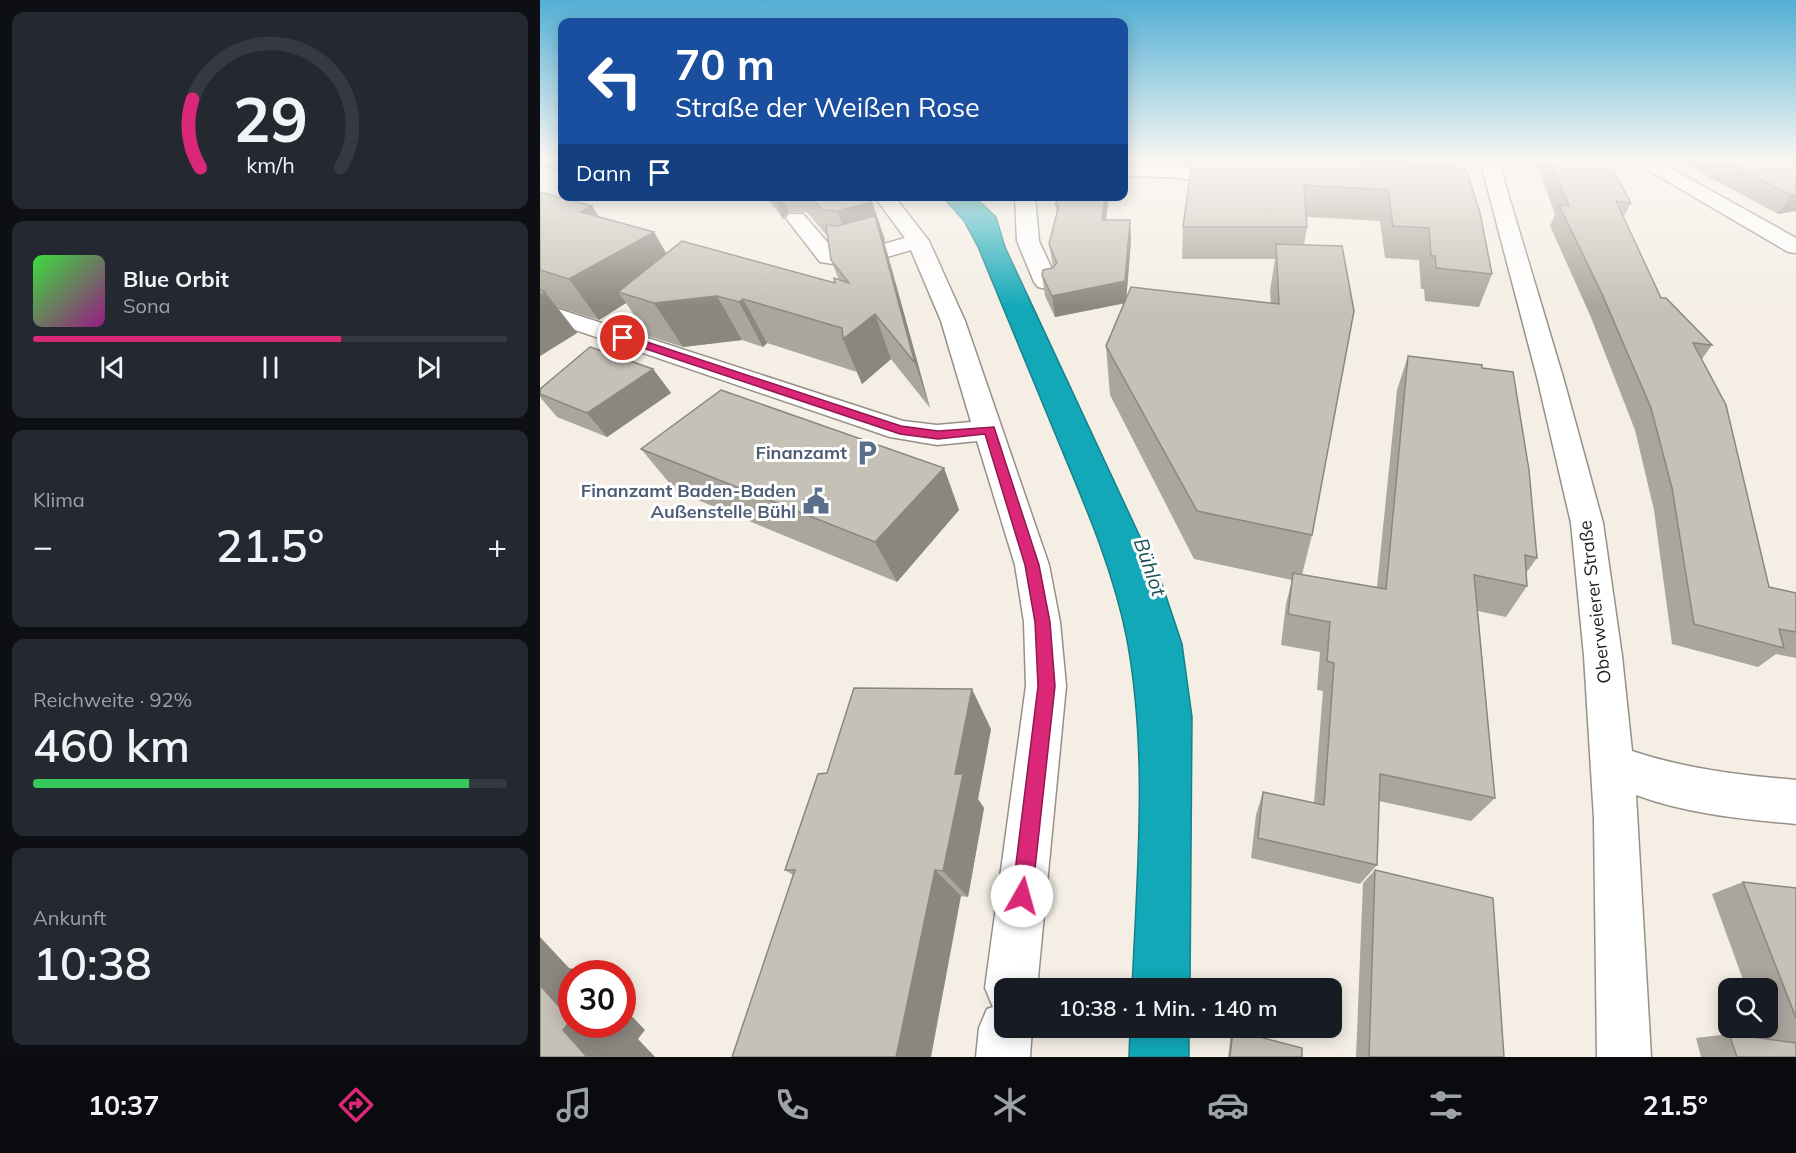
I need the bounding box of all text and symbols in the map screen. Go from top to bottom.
text: 70 m [675,38,775,91]
icon: left [576,42,654,120]
text: 29 [233,79,307,158]
text: Straße der Weißen Rose [675,90,980,124]
text: km/h [246,151,294,178]
icon: arrive [643,156,676,189]
text: Dann [576,159,631,187]
text: Blue Orbit [123,265,229,293]
text: Sona [123,293,171,318]
pin [597,312,648,363]
icon: arrive [606,321,639,354]
icon: previous [96,351,129,384]
icon: pause [254,351,287,384]
icon: next [412,351,445,384]
parking icon: Finanzamt [852,438,882,468]
place label: Finanzamt [756,441,847,464]
place label: Finanzamt Baden-Baden Außenstelle Bühl [581,479,796,523]
public building icon: Finanzamt Baden-Baden Außenstelle Bühl [801,486,831,516]
text: Klima [33,487,85,512]
text: 21.5° [216,517,324,573]
street label: Oberweierer Straße [1573,519,1616,685]
text: − [33,525,53,566]
text: + [487,525,507,566]
water label: Bühlot [1129,534,1172,600]
text: Reichweite · 92% [33,687,192,712]
text: 460 km [33,717,190,773]
position arrow [990,864,1054,928]
text: Ankunft [33,905,106,930]
text: 10:38 [33,935,152,991]
speed limit sign: 30 [558,960,636,1038]
map controls [1718,978,1778,1038]
button: search [1718,978,1778,1038]
text: 10:38 · 1 Min. · 140 m [1059,994,1277,1022]
icon: directions [335,1084,377,1126]
icon: music [553,1084,595,1126]
icon: phone [771,1084,813,1126]
icon: climate [989,1084,1031,1126]
icon: car [1207,1084,1249,1126]
icon: filters [1425,1084,1467,1126]
text: 10:37 [88,1088,159,1122]
text: 21.5° [1642,1088,1708,1122]

